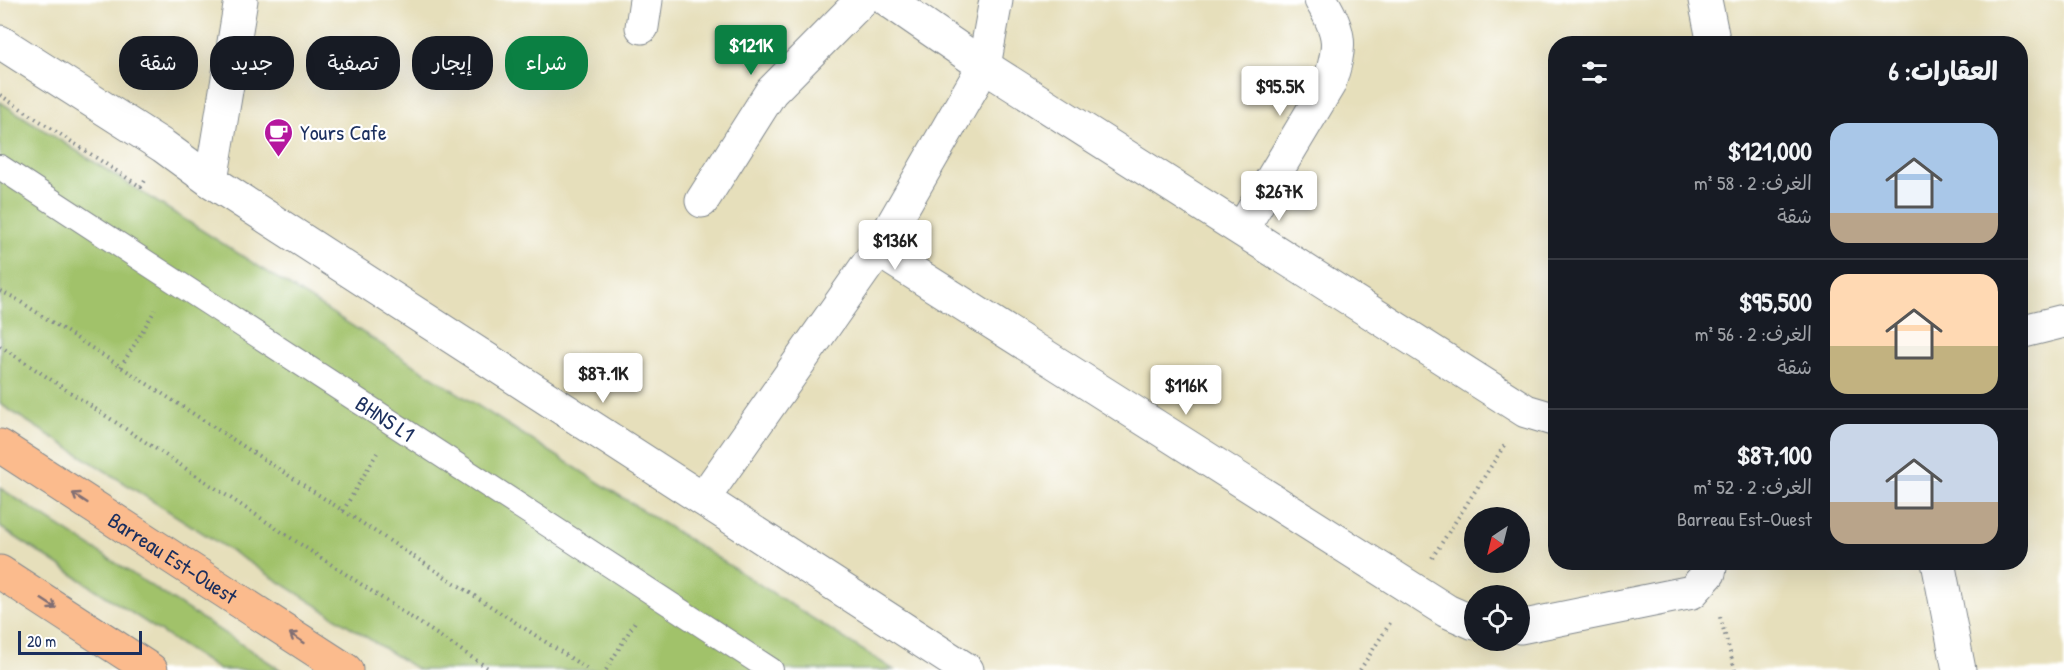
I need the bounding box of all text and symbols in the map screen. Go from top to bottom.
pin: $121K [709,25,793,76]
text: $121K [729,31,773,58]
chip: شقة [119,36,198,90]
chip: جديد [210,36,294,90]
chip: تصفية [306,36,400,90]
chip: إيجار [412,36,493,90]
chip: شراء [505,36,588,90]
text: العقارات: 6 [1889,53,1998,88]
icon: filters [1578,56,1611,89]
pin: $95.5K [1231,66,1329,117]
text: $95.5K [1255,72,1305,99]
cafe icon: Yours Cafe [263,116,295,158]
place label: Yours Cafe [300,117,387,147]
text: $121,000 [1728,133,1812,168]
icon: home [1878,147,1950,219]
text: الغرف: 2 · 58 m² [1694,169,1812,196]
pin: $267K [1237,171,1321,222]
text: $267K [1255,177,1303,204]
text: شقة [1777,202,1812,229]
pin: $136K [853,220,937,271]
text: $136K [873,226,917,253]
text: $95,500 [1739,284,1812,319]
icon: home [1878,298,1950,370]
text: الغرف: 2 · 56 m² [1695,320,1812,347]
pin: $87.1K [554,353,652,404]
text: شقة [1777,353,1812,380]
text: $87.1K [578,359,628,386]
pin: $116K [1144,365,1228,416]
text: $116K [1164,371,1208,398]
street label: BHNS L1 [350,388,420,449]
text: $87,100 [1737,437,1812,472]
icon: home [1878,448,1950,520]
text: الغرف: 2 · 52 m² [1693,473,1812,500]
one-way arrow [72,492,89,504]
street label: Barreau Est-Ouest [102,505,244,611]
text: Barreau Est-Ouest [1677,505,1812,532]
north arrow [1464,507,1530,573]
map controls [1464,507,1530,651]
button: locate [1464,585,1530,651]
one-way arrow [40,598,57,610]
scale bar [18,628,142,656]
text: 20 m [27,630,56,652]
one-way arrow [288,632,305,645]

